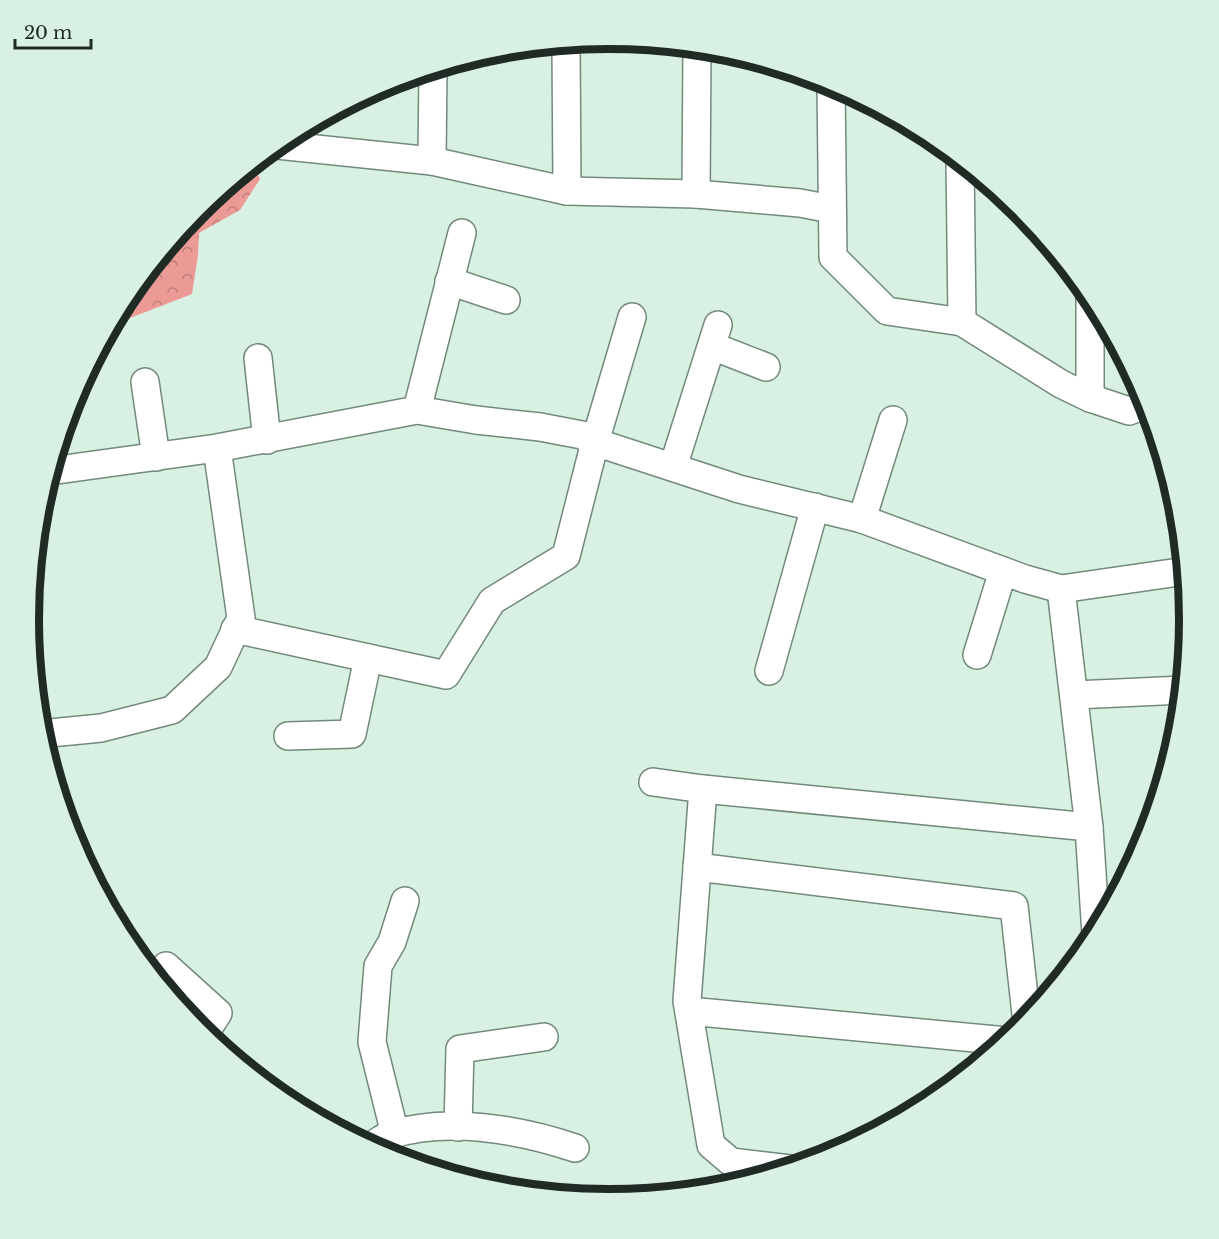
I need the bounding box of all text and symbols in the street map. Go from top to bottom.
scale bar [15,12,92,50]
text: 20 m [24,22,72,44]

